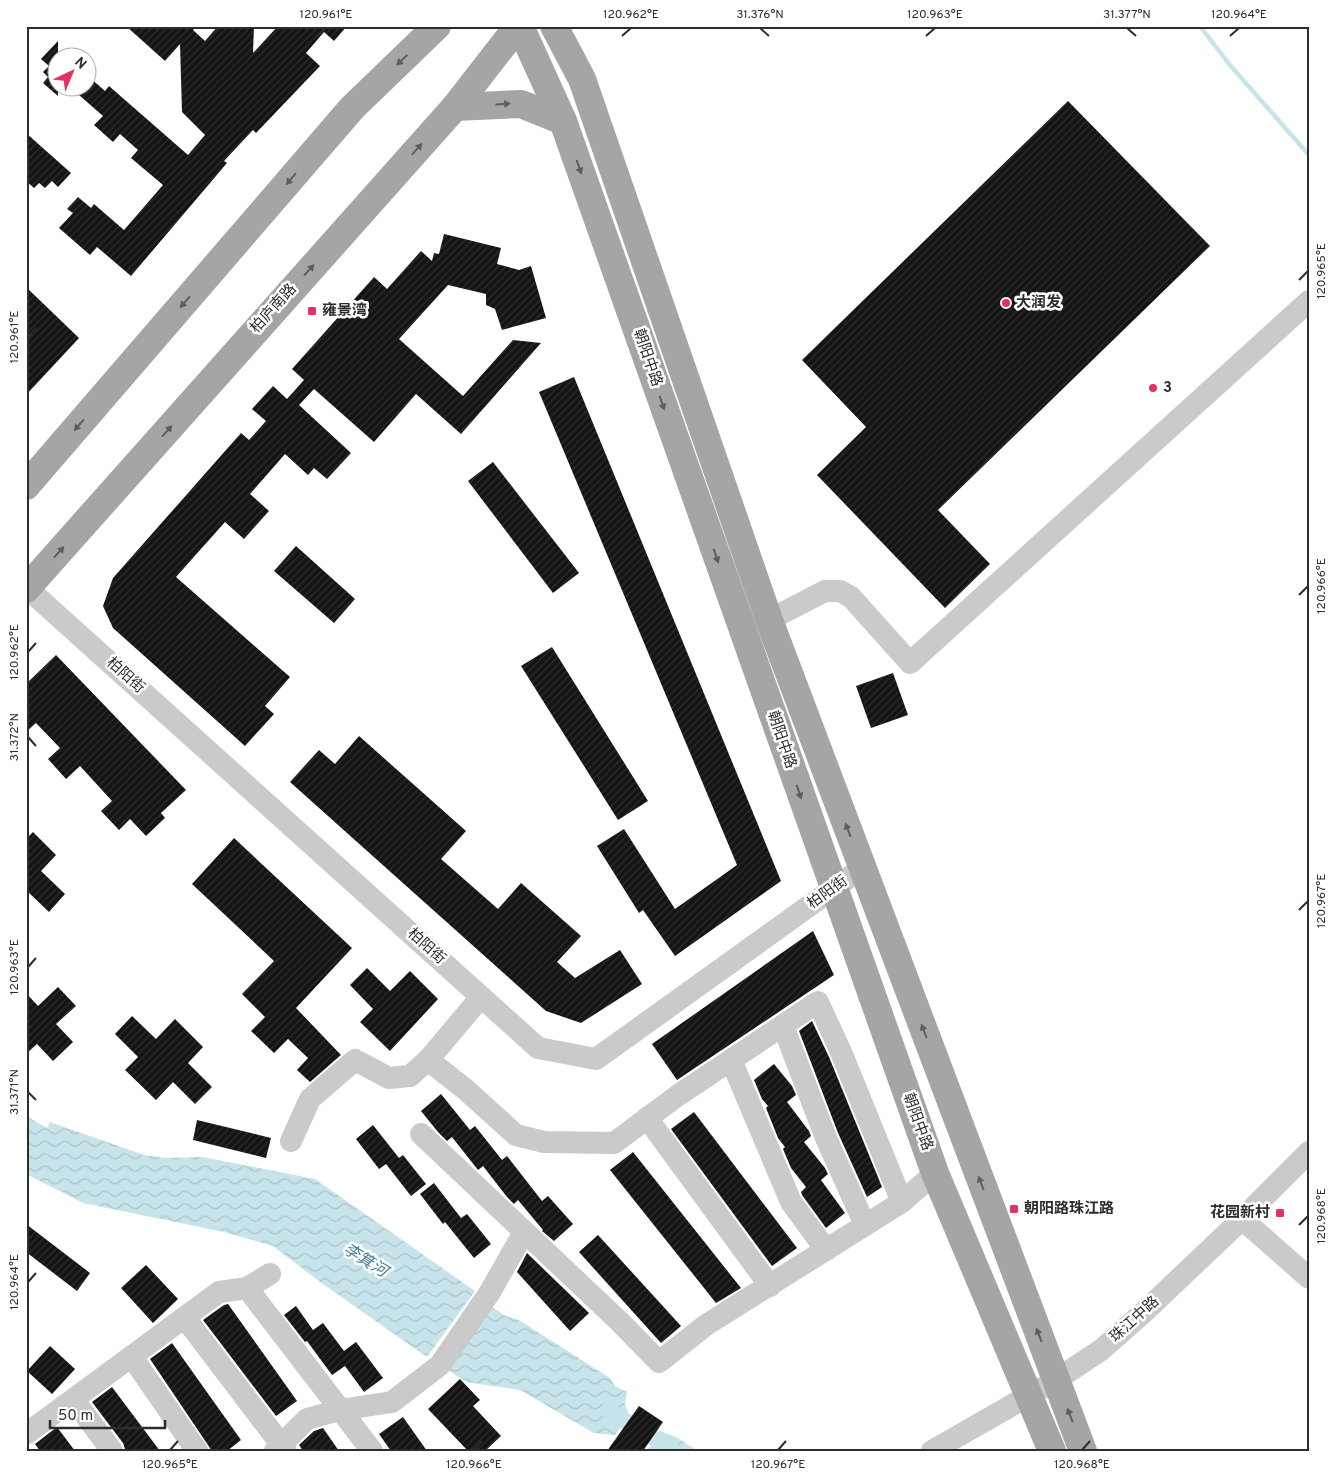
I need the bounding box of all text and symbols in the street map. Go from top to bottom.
text: 120.961°E [299,7,353,23]
text: 120.962°E [603,7,659,23]
text: 31.376°N [736,7,784,23]
text: 120.963°E [907,7,963,23]
text: 31.377°N [1103,7,1151,23]
text: 120.964°E [1211,7,1267,23]
north arrow [48,48,98,98]
text: N [70,54,90,73]
one-way arrow [397,54,409,66]
one-way arrow [496,100,512,108]
one-way arrow [411,143,423,155]
one-way arrow [575,160,583,175]
one-way arrow [286,172,297,185]
text: 120.965°E [1314,243,1330,299]
one-way arrow [303,265,315,277]
street label: 柏庐南路 [247,280,301,338]
place label: 大润发 [1016,294,1061,313]
one-way arrow [180,295,191,308]
marker: 大润发 [1000,297,1012,309]
place label: 雍景湾 [322,301,367,321]
marker: 雍景湾 [306,305,318,317]
text: 120.961°E [7,310,23,364]
street label: 朝阳中路 [628,327,666,389]
place label: 3 [1163,379,1172,398]
marker: 3 [1147,382,1159,394]
one-way arrow [659,396,667,411]
one-way arrow [73,418,85,430]
one-way arrow [161,424,172,437]
one-way arrow [53,546,64,559]
one-way arrow [713,549,721,564]
text: 120.966°E [1314,558,1330,614]
text: 120.962°E [7,624,23,680]
street label: 柏阳街 [102,654,148,698]
street label: 朝阳中路 [762,709,800,771]
text: 31.372°N [7,713,23,761]
one-way arrow [796,785,804,800]
one-way arrow [844,822,851,837]
street label: 柏阳街 [804,872,852,914]
text: 120.967°E [1314,874,1330,928]
street label: 柏阳街 [403,925,449,969]
text: 120.963°E [7,939,23,995]
one-way arrow [920,1023,927,1038]
text: 31.371°N [7,1069,23,1115]
street label: 朝阳中路 [898,1091,936,1153]
one-way arrow [977,1175,984,1190]
text: 120.968°E [1314,1188,1330,1244]
place label: 朝阳路珠江路 [1024,1200,1114,1219]
marker: 朝阳路珠江路 [1008,1203,1020,1215]
place label: 花园新村 [1210,1203,1270,1223]
marker: 花园新村 [1274,1207,1286,1219]
water label: 李箕河 [339,1240,393,1284]
text: 120.964°E [7,1254,23,1310]
street label: 珠江中路 [1106,1293,1164,1347]
one-way arrow [1035,1327,1042,1342]
scale bar [50,1397,165,1429]
text: 50 m [58,1407,93,1426]
one-way arrow [1065,1408,1073,1423]
text: 120.965°E [142,1457,198,1473]
text: 120.966°E [446,1457,502,1473]
text: 120.967°E [751,1457,805,1473]
text: 120.968°E [1054,1457,1110,1473]

